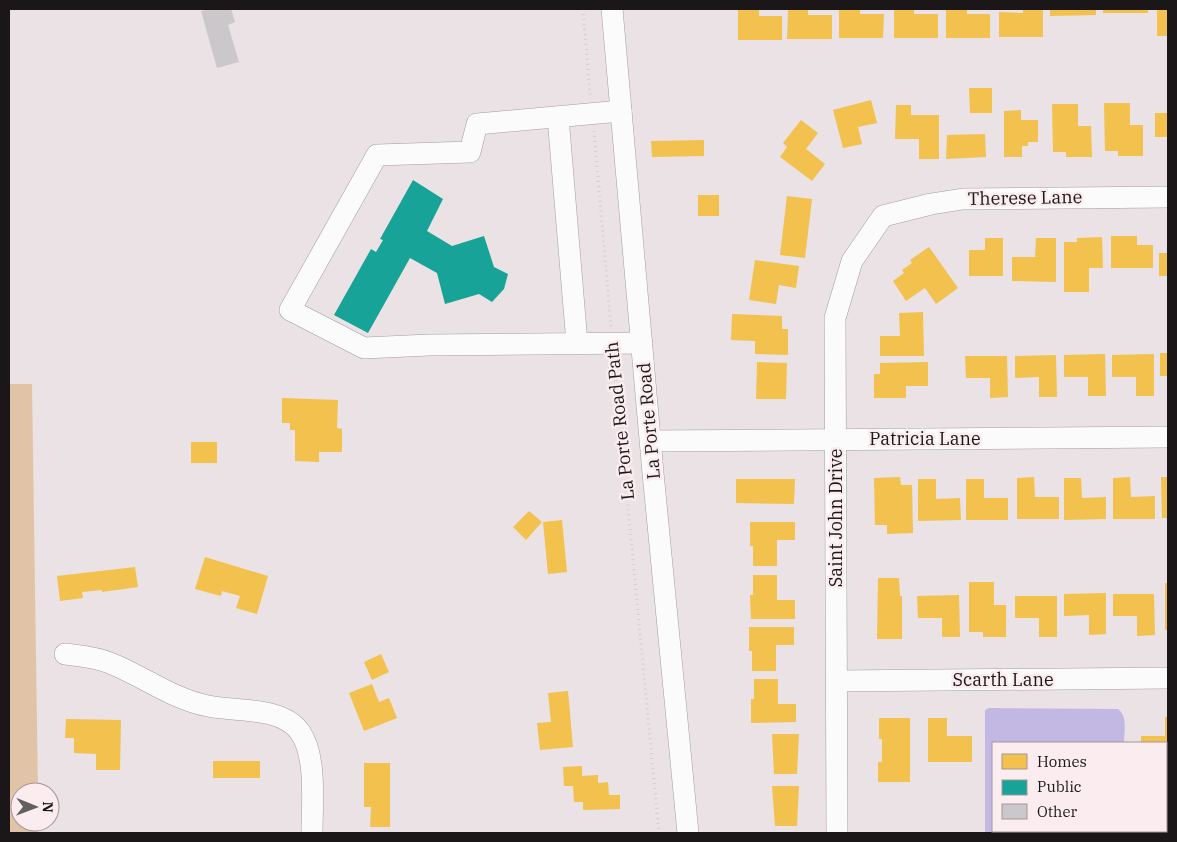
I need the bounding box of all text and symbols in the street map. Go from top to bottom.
street label: Therese Lane [968,185,1082,210]
street label: La Porte Road Path [600,341,639,502]
street label: La Porte Road [632,362,665,480]
street label: Patricia Lane [869,427,981,450]
street label: Saint John Drive [824,449,847,587]
street label: Scarth Lane [952,668,1054,691]
legend [992,742,1167,832]
text: Homes [1037,752,1087,771]
text: Public [1037,777,1082,796]
north arrow [10,782,60,832]
text: N [39,802,57,813]
text: Other [1037,802,1077,821]

